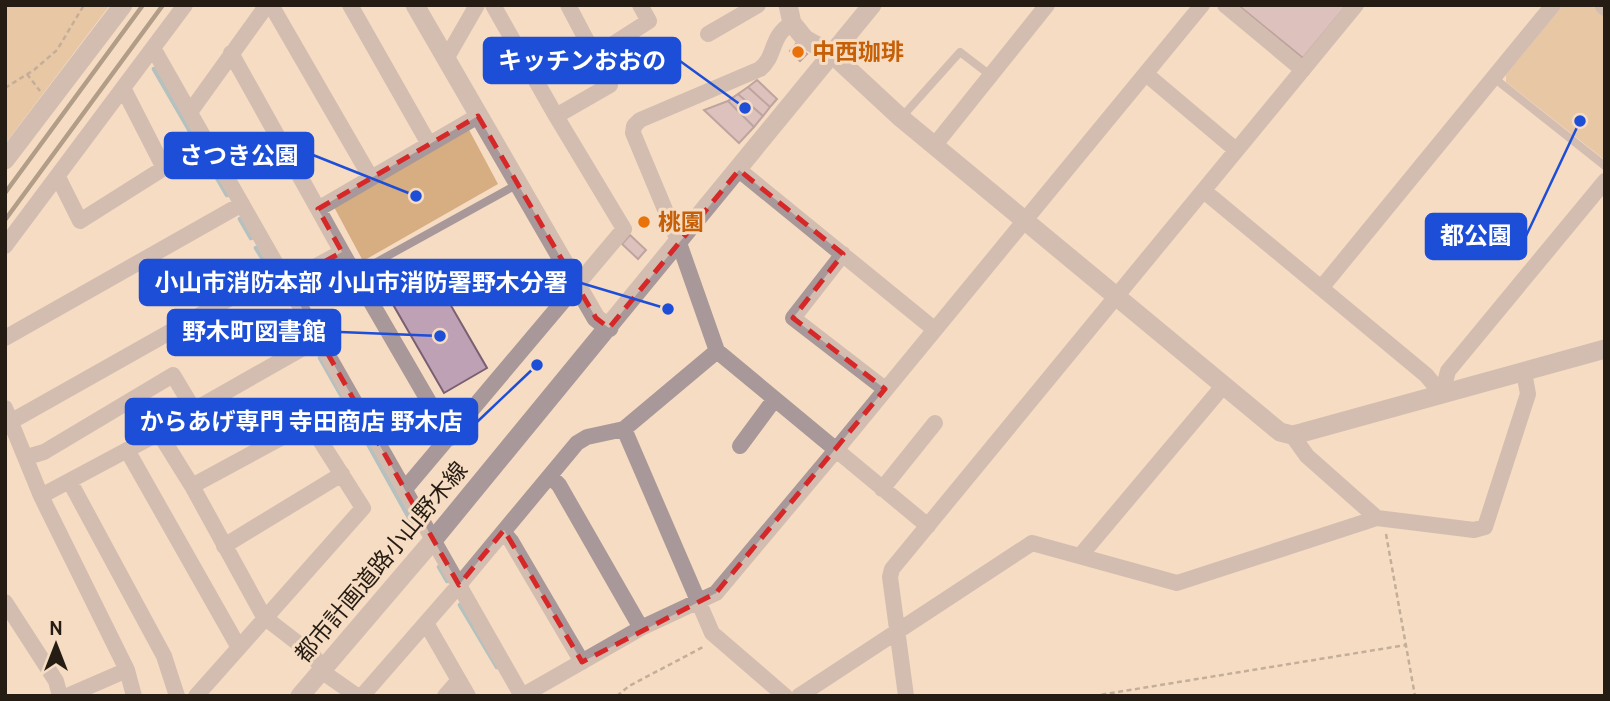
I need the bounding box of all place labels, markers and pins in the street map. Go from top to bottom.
callout: キッチンおおの [484,38,680,83]
place label: 中西珈琲 [812,38,904,66]
marker: 中西珈琲 [790,44,806,60]
callout: さつき公園 [165,133,313,178]
place label: 桃園 [658,208,704,236]
marker: 桃園 [636,214,652,230]
callout: 都公園 [1426,214,1526,259]
callout: 小山市消防本部 小山市消防署野木分署 [140,260,581,305]
callout: 野木町図書館 [168,310,340,355]
callout: からあげ専門 寺田商店 野木店 [126,399,477,444]

